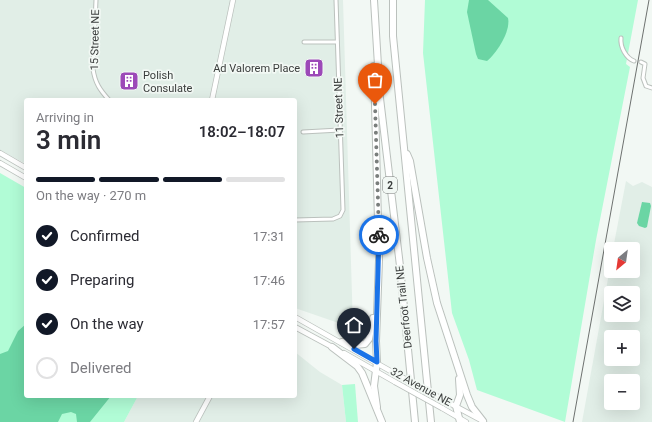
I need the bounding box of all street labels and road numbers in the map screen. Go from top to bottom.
street label: 15 Street NE [88,9,102,71]
street label: 11 Street NE [331,77,347,139]
road number: 2 [383,177,397,193]
street label: Deerfoot Trail NE [393,265,415,349]
street label: 32 Avenue NE [388,365,454,409]

